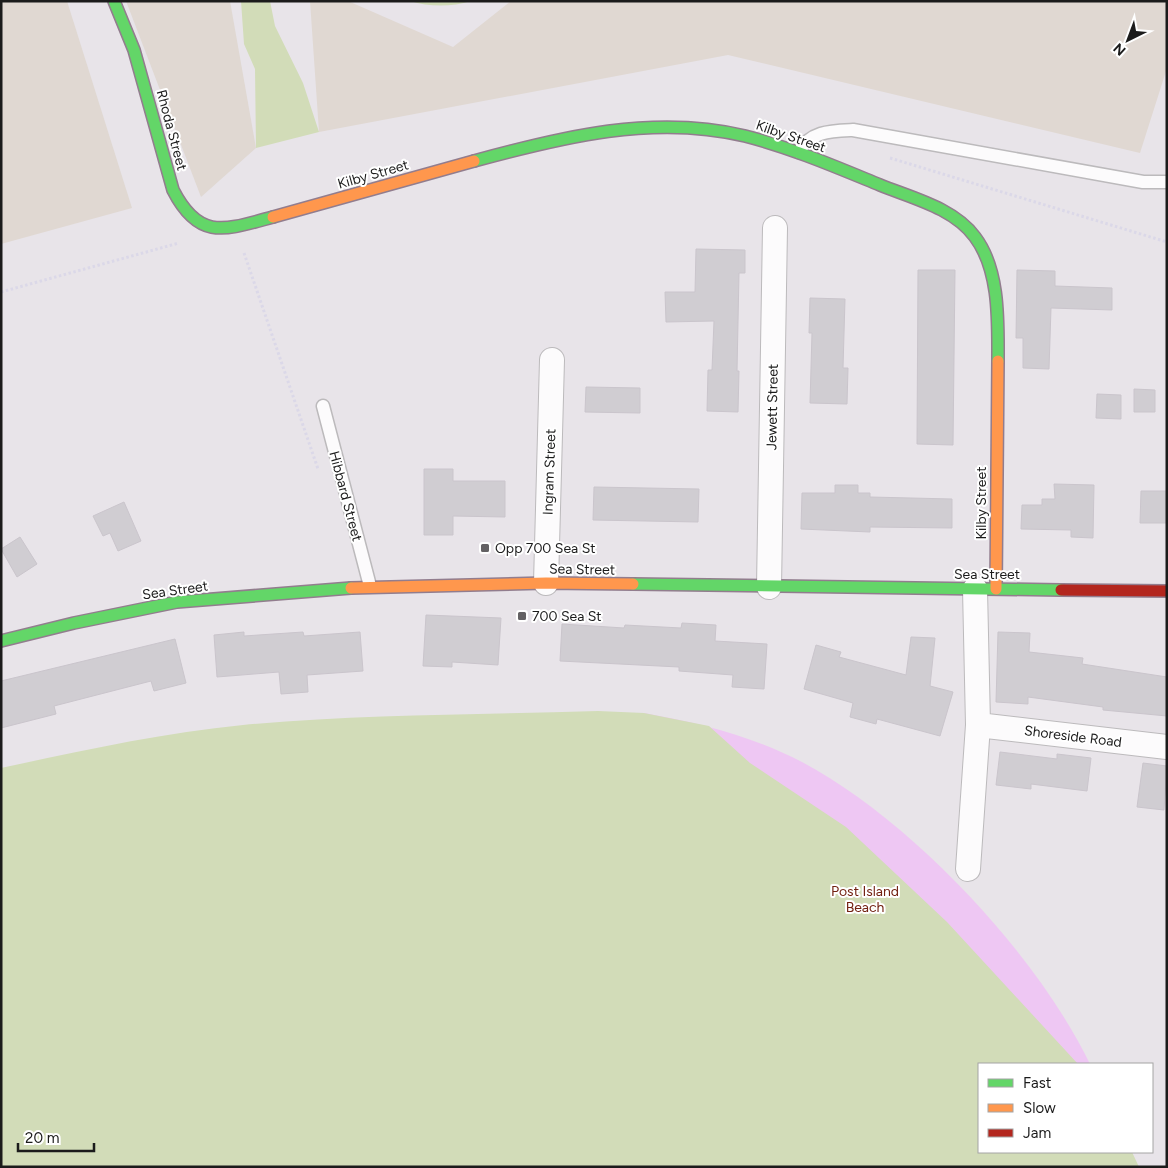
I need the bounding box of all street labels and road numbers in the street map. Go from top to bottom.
street label: Rhoda Street [153,88,190,172]
street label: Kilby Street [754,117,828,156]
street label: Kilby Street [336,156,411,193]
street label: Jewett Street [763,364,782,450]
street label: Ingram Street [539,429,560,515]
street label: Hibbard Street [325,449,366,543]
street label: Kilby Street [973,467,990,539]
street label: Sea Street [549,560,615,579]
street label: Sea Street [954,566,1020,583]
street label: Sea Street [141,577,209,604]
street label: Shoreside Road [1023,722,1123,751]

